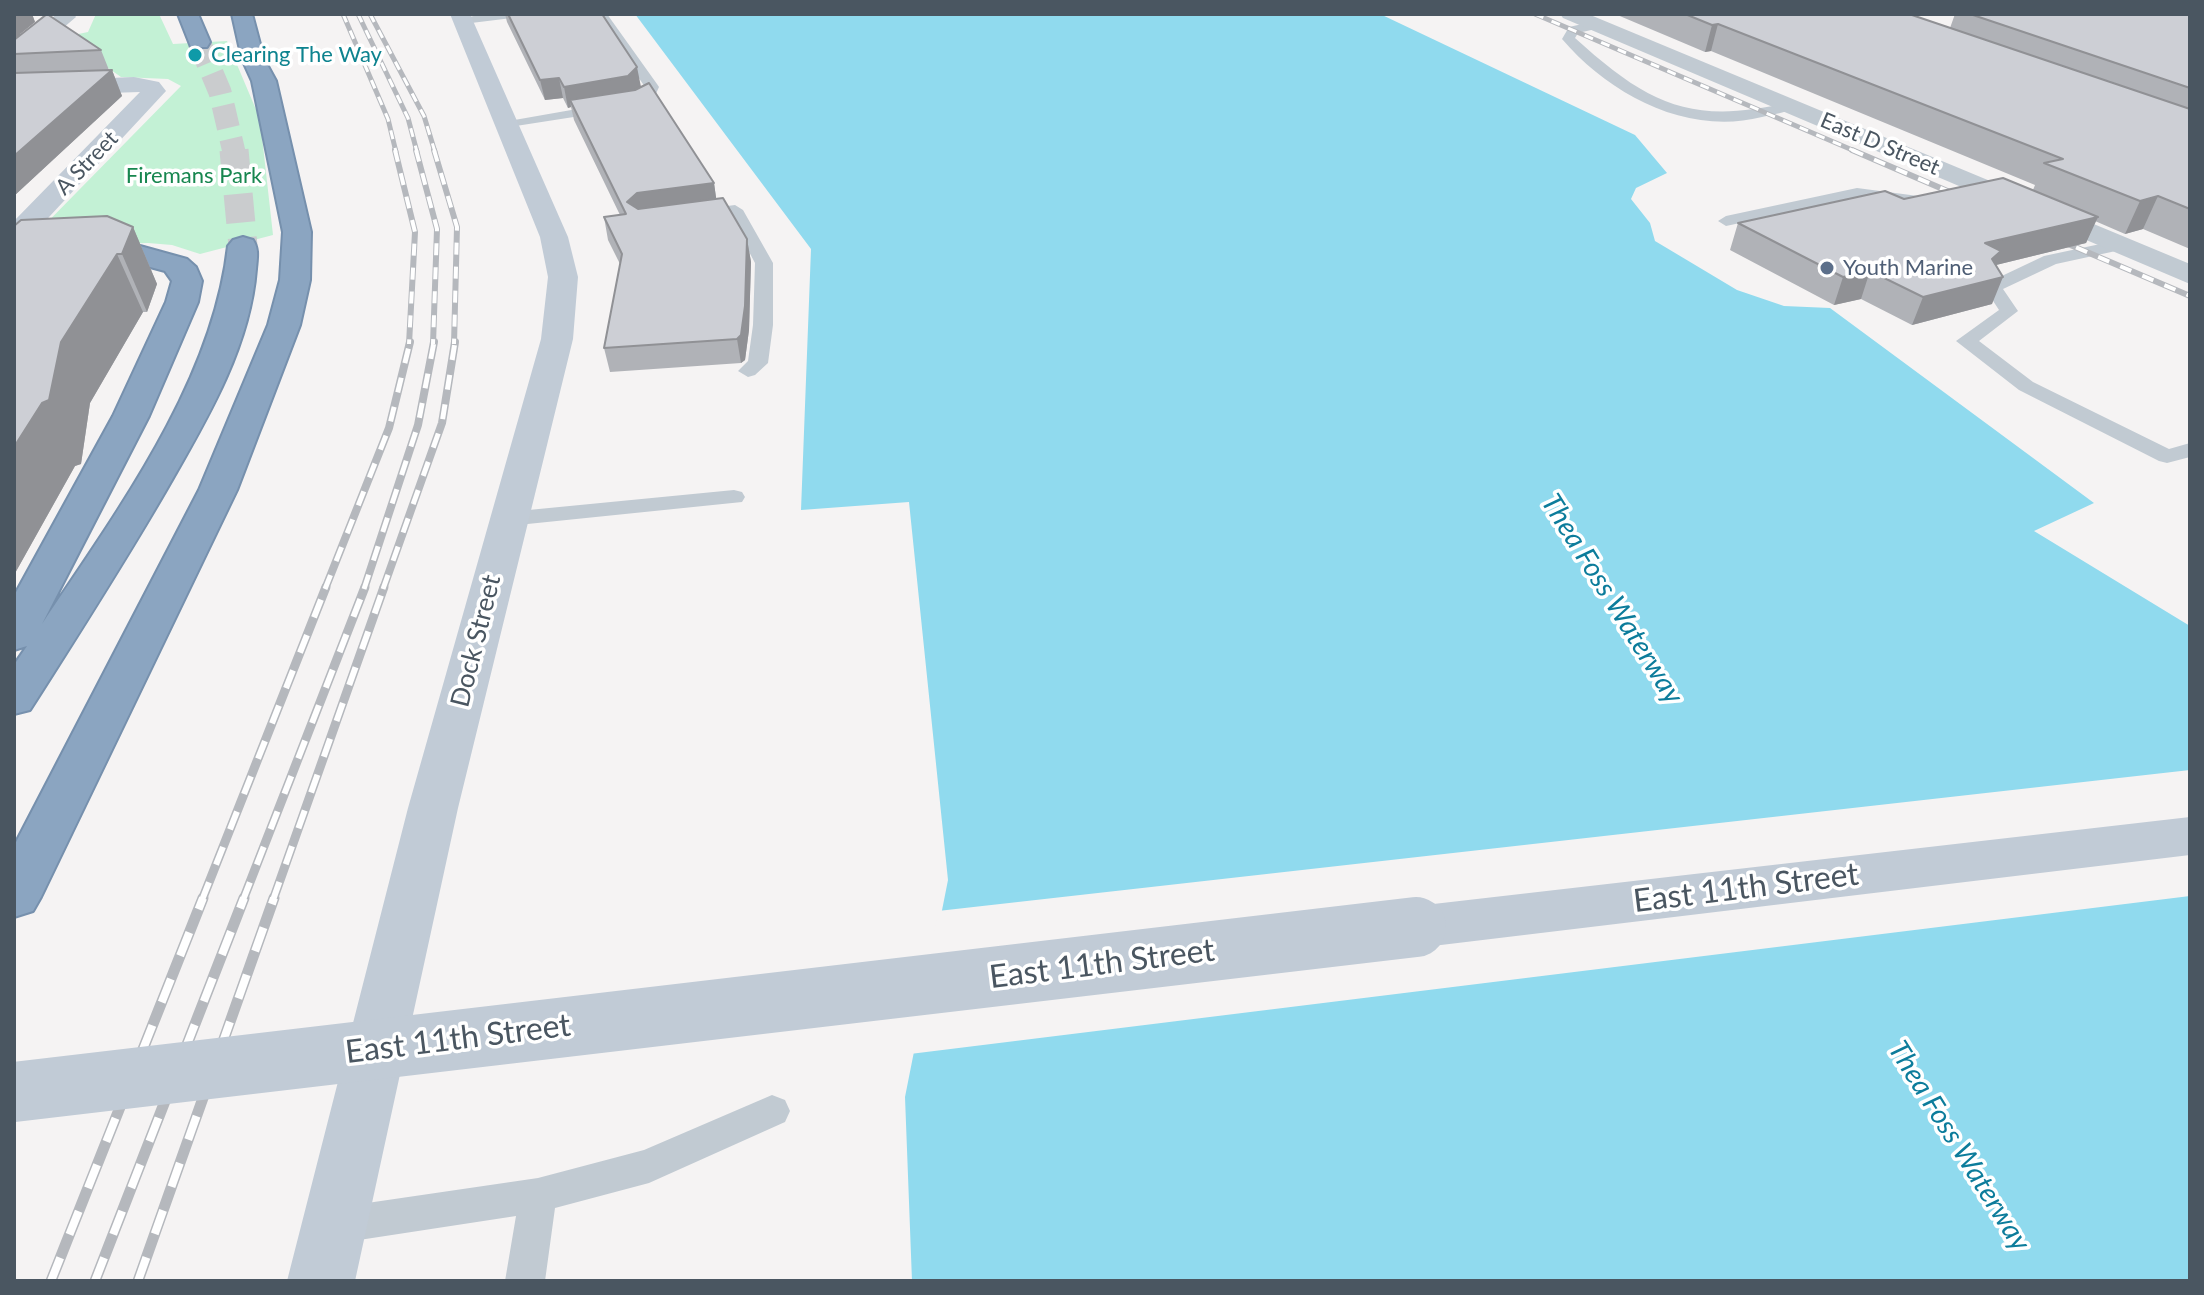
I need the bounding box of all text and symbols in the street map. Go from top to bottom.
place label: Clearing The Way [211,42,382,68]
marker: Clearing The Way [186,46,204,64]
street label: East D Street [1816,107,1944,181]
street label: A Street [50,126,124,200]
park label: Firemans Park [126,163,262,189]
place label: Youth Marine [1843,255,1973,281]
marker: Youth Marine [1818,259,1836,277]
water label: Thea Foss Waterway [1534,488,1690,710]
street label: Dock Street [445,572,507,710]
street label: East 11th Street [1631,855,1861,921]
street label: East 11th Street [987,931,1217,997]
street label: East 11th Street [343,1006,573,1072]
water label: Thea Foss Waterway [1881,1035,2037,1257]

